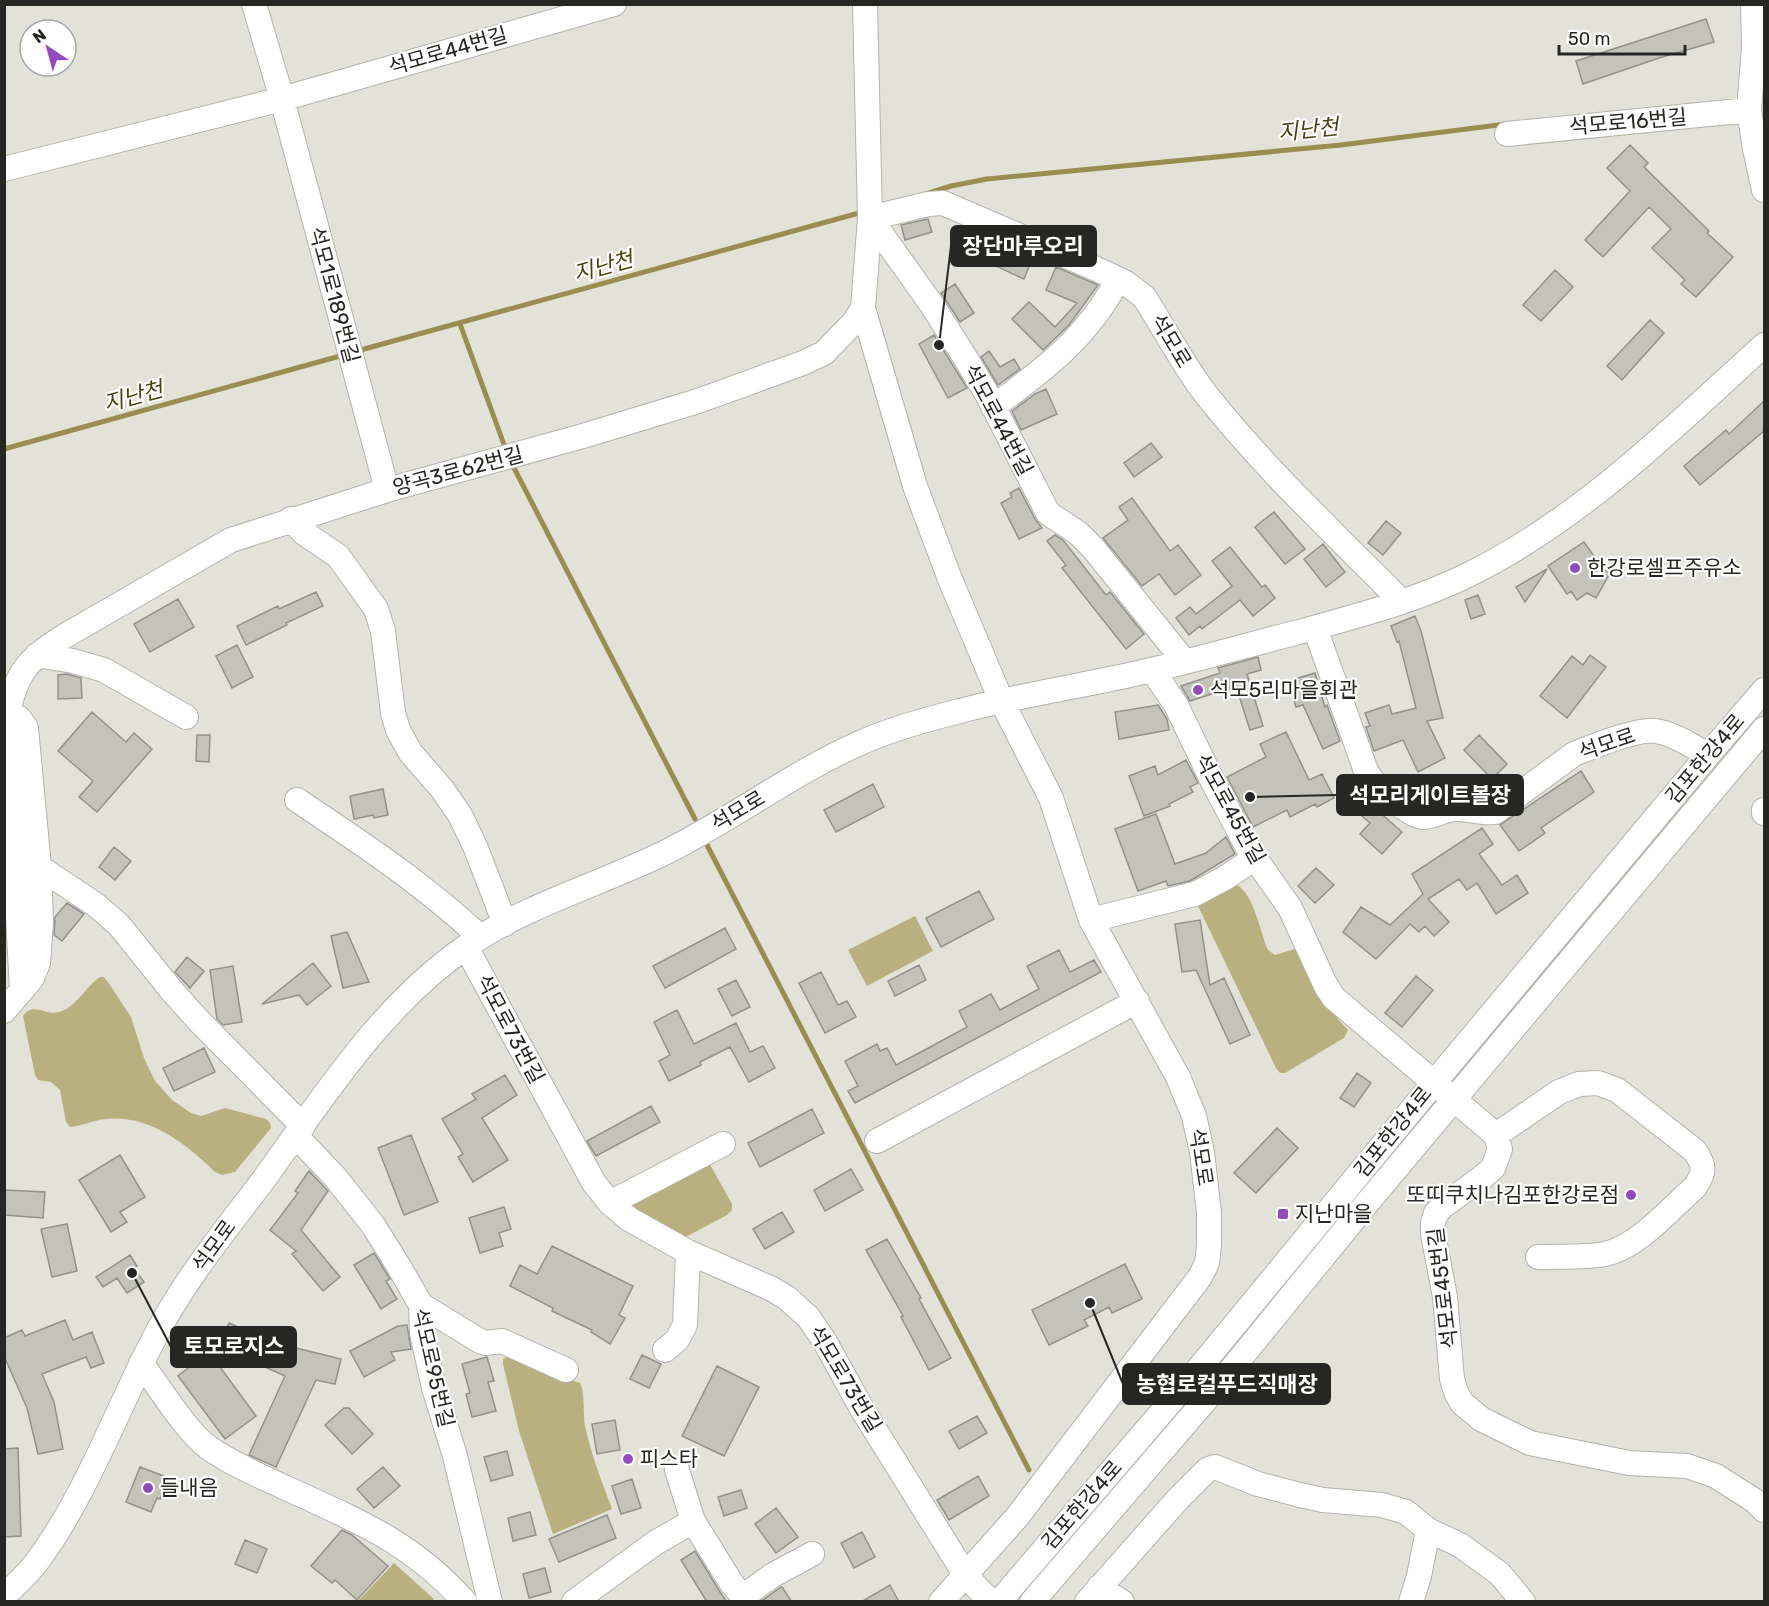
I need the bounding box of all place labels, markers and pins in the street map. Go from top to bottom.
callout: 장단마루오리 [951,226,1096,266]
place label: 한강로셀프주유소 [1587,555,1742,580]
marker: 한강로셀프주유소 [1568,561,1582,575]
place label: 석모5리마을회관 [1210,677,1358,702]
marker: 석모5리마을회관 [1191,683,1205,697]
callout: 석모리게이트볼장 [1337,775,1523,815]
place label: 또띠쿠치나김포한강로점 [1406,1182,1619,1207]
marker: 또띠쿠치나김포한강로점 [1624,1188,1638,1202]
place label: 지난마을 [1295,1201,1372,1226]
marker: 지난마을 [1276,1207,1290,1221]
callout: 토모로지스 [171,1327,296,1367]
callout: 농협로컬푸드직매장 [1123,1364,1330,1404]
place label: 피스타 [640,1446,698,1471]
marker: 피스타 [621,1452,635,1466]
place label: 들내음 [160,1475,218,1500]
marker: 들내음 [141,1481,155,1495]

